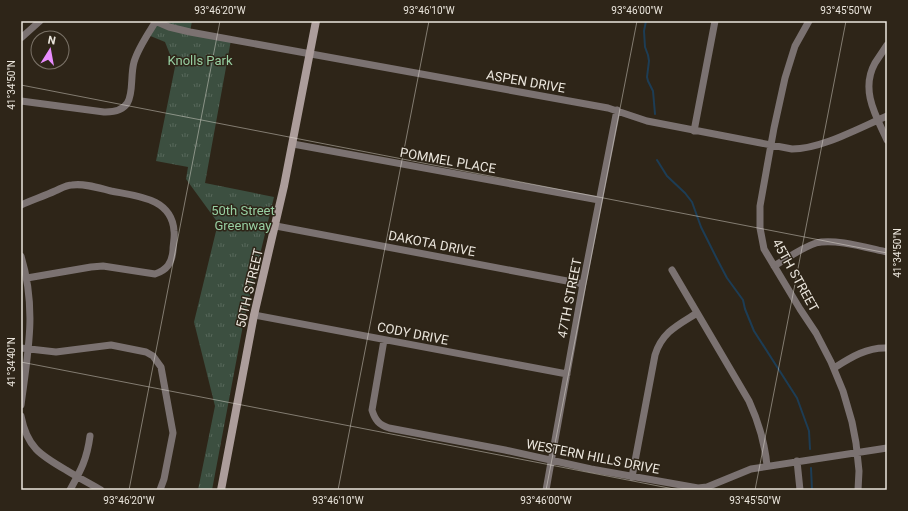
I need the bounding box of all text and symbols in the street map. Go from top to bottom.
text: 93°46'20"W [194,5,246,16]
text: 93°46'10"W [403,5,455,16]
text: 93°46'00"W [611,5,663,16]
text: 93°45'50"W [820,5,872,16]
north arrow [30,30,70,70]
text: N [47,34,57,48]
park label: Knolls Park [167,53,233,68]
text: 41°34'50"N [6,60,17,110]
street label: ASPEN DRIVE [485,67,567,96]
street label: POMMEL PLACE [399,145,497,176]
park label: 50th Street Greenway [211,203,275,233]
street label: DAKOTA DRIVE [387,228,477,259]
text: 41°34'50"N [892,228,903,278]
street label: 45TH STREET [769,236,822,315]
street label: 50TH STREET [233,247,266,329]
street label: 47TH STREET [554,257,585,339]
street label: CODY DRIVE [376,319,450,348]
text: 41°34'40"N [6,337,17,387]
street label: WESTERN HILLS DRIVE [525,436,661,477]
text: 93°46'20"W [103,495,155,506]
text: 93°46'10"W [312,495,364,506]
text: 93°46'00"W [520,495,572,506]
text: 93°45'50"W [729,495,781,506]

